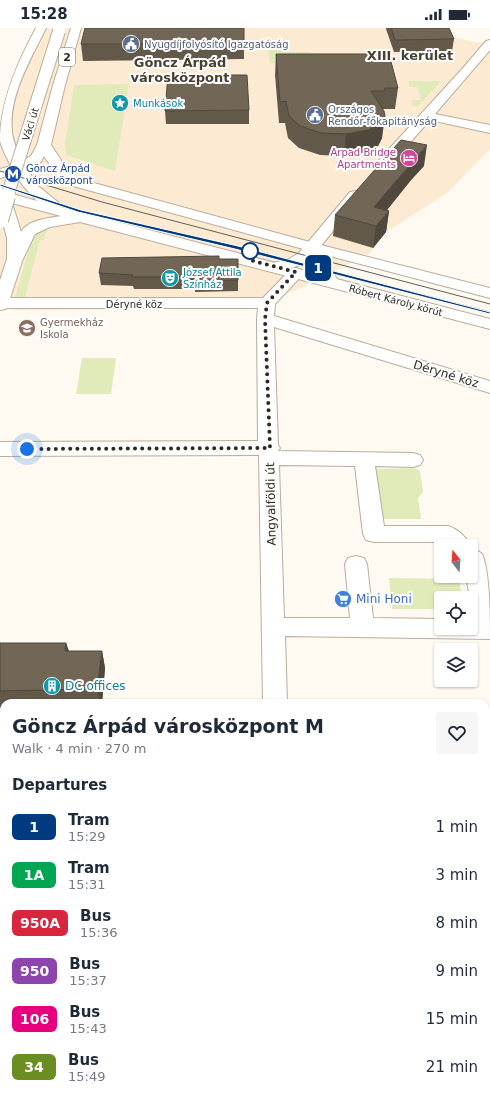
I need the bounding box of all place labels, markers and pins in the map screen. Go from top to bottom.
public building icon: Nyugdíjfolyósító Igazgatóság [121,34,141,54]
place label: Nyugdíjfolyósító Igazgatóság [144,39,289,50]
place icon: Munkások [110,93,130,113]
place label: Munkások [133,98,183,109]
place label: Országos Rendőr-főkapitányság [328,104,437,127]
public building icon: Országos Rendőr-főkapitányság [305,105,325,125]
place label: Arpad Bridge Apartments [330,147,396,170]
hotel icon: Arpad Bridge Apartments [399,148,419,168]
place label: Göncz Árpád városközpont [26,162,93,186]
metro station icon: Göncz Árpád városközpont [3,164,23,184]
unlabelled marker [241,242,259,260]
place label: József Attila Színház [182,267,242,290]
theatre icon: József Attila Színház [160,268,180,288]
place label: Gyermekház Iskola [40,317,103,340]
school or university icon: Gyermekház Iskola [17,318,37,338]
supermarket icon: Mini Honi [333,589,353,609]
place label: Mini Honi [356,592,412,606]
building icon: DC offices [42,676,62,696]
place label: DC offices [65,679,126,693]

